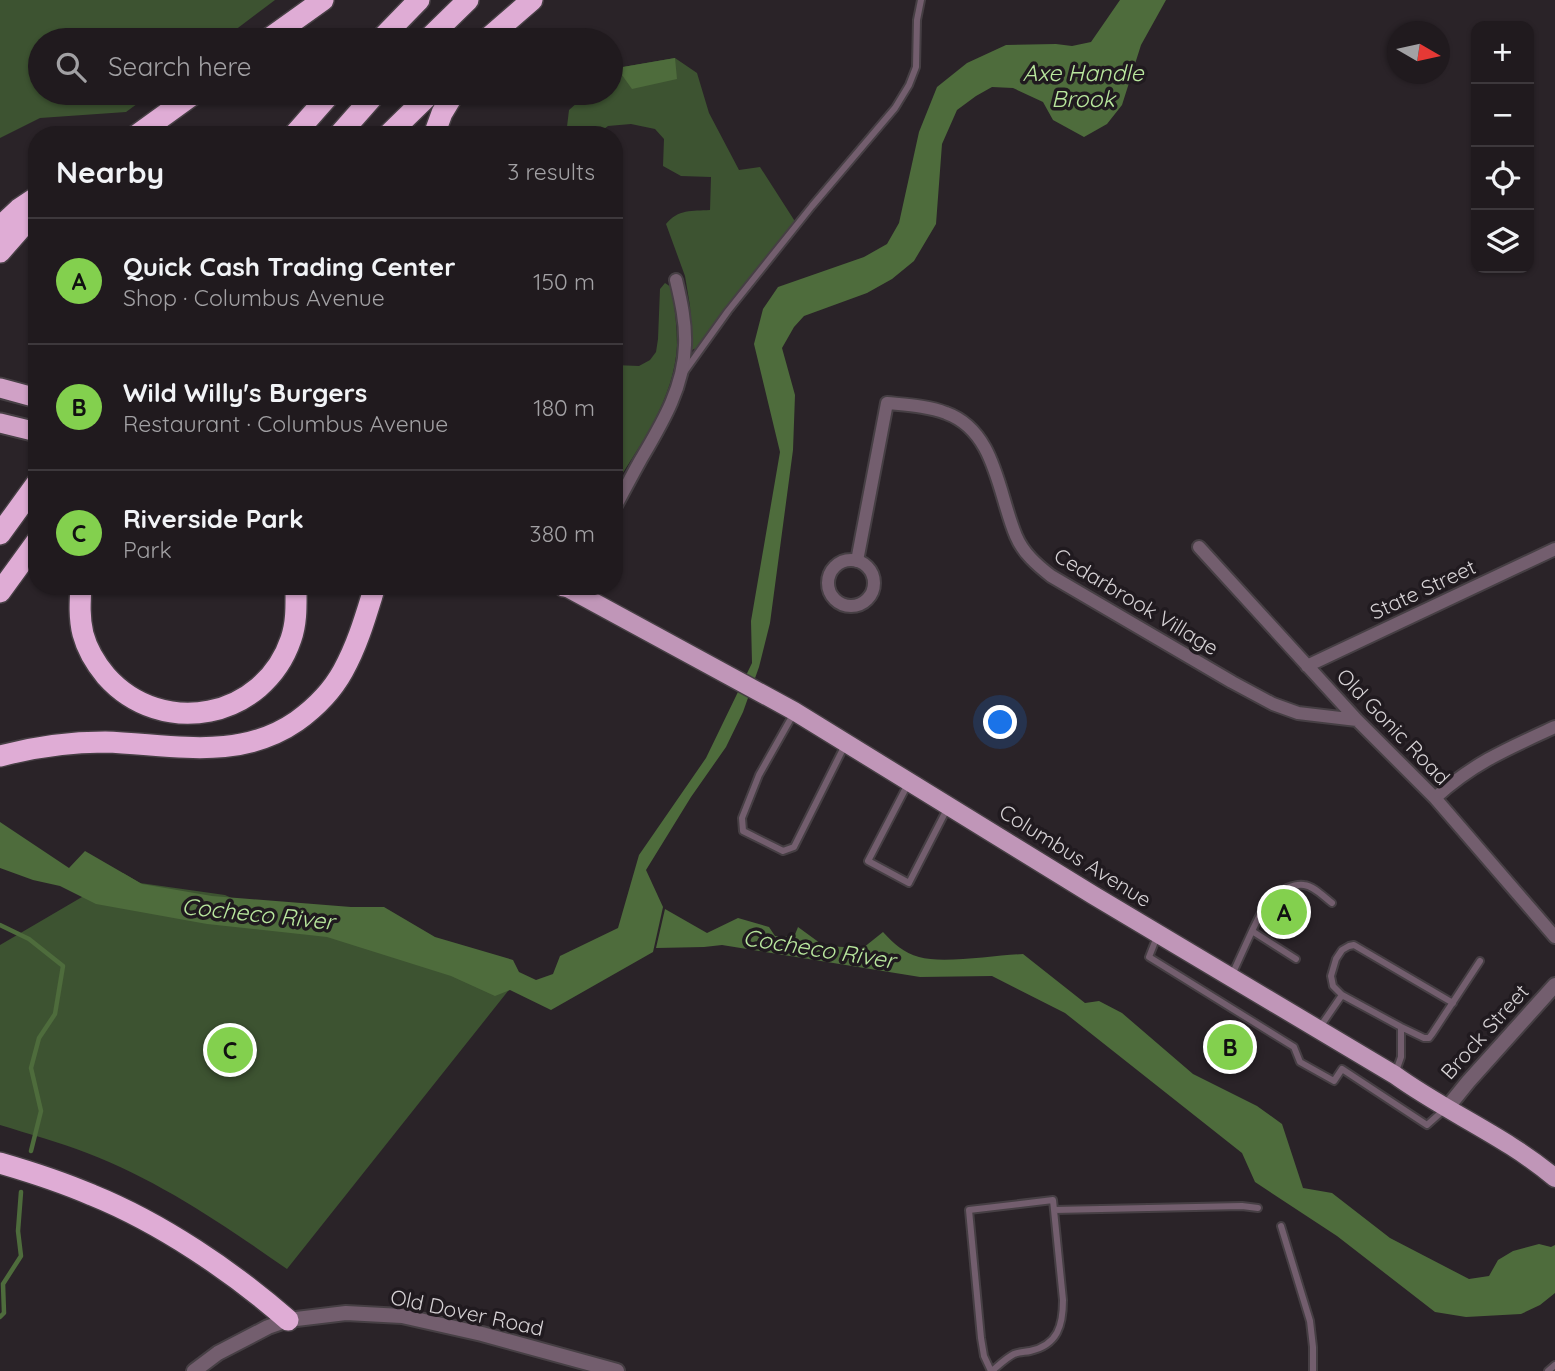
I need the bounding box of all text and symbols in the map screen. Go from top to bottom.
north arrow [1387,21,1450,84]
map controls [1471,21,1534,273]
button: + [1471,21,1534,84]
search box [28,28,623,105]
icon: search [52,48,90,86]
text: Search here [108,50,252,83]
water label: Axe Handle Brook [1023,58,1144,113]
button: − [1471,84,1534,147]
button: locate [1471,147,1534,210]
text: Nearby [56,153,164,191]
text: 3 results [507,157,595,186]
button: layers [1471,210,1534,273]
text: Quick Cash Trading Center [123,250,455,283]
text: A [72,267,86,296]
text: 150 m [533,267,595,296]
text: Shop · Columbus Avenue [123,283,385,312]
text: Wild Willy's Burgers [123,376,367,409]
text: B [71,393,87,422]
text: 180 m [533,393,595,422]
text: Restaurant · Columbus Avenue [123,409,448,438]
text: Riverside Park [123,502,304,535]
text: C [72,519,86,548]
text: 380 m [530,519,595,548]
text: Park [123,535,172,564]
street label: Cedarbrook Village [1050,542,1223,660]
street label: State Street [1366,553,1480,625]
street label: Old Gonic Road [1332,663,1456,790]
your location [983,705,1017,739]
street label: Columbus Avenue [995,798,1156,912]
pin: A [1261,886,1307,938]
water label: Cocheco River [180,891,339,936]
water label: Cocheco River [741,922,900,975]
street label: Brock Street [1435,978,1534,1084]
pin: B [1207,1021,1253,1073]
pin: C [207,1024,253,1076]
street label: Old Dover Road [388,1283,546,1341]

